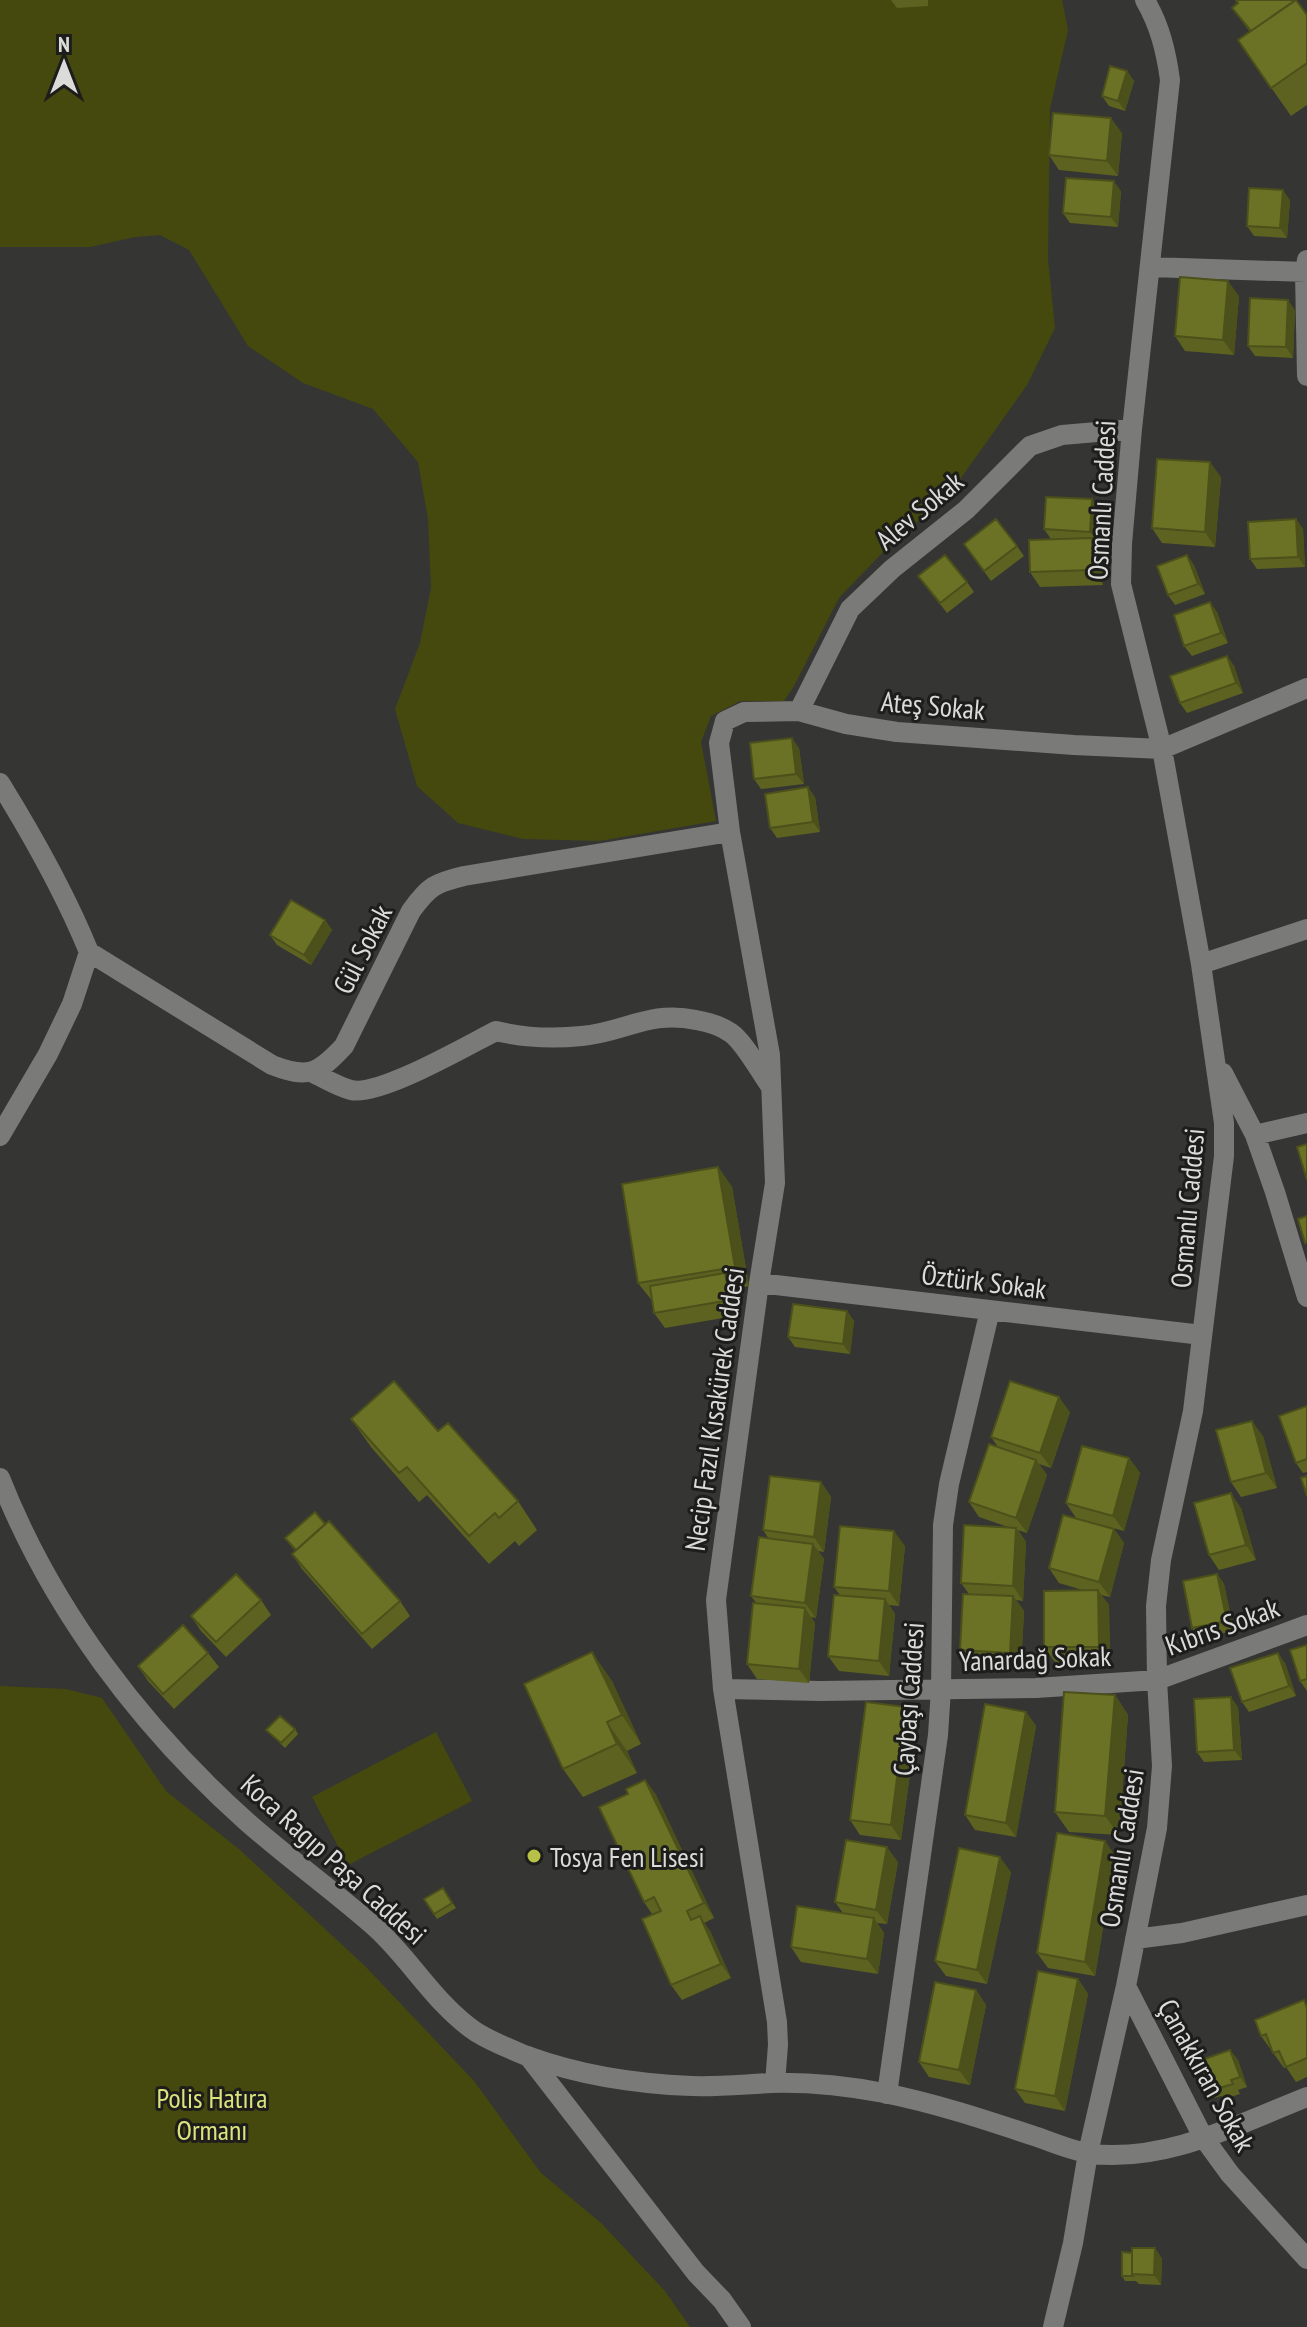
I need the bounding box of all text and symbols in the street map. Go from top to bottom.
north arrow [24,24,104,104]
text: N [58,30,70,58]
street label: Osmanlı Caddesi [1078,419,1124,581]
street label: Alev Sokak [867,462,971,558]
street label: Ateş Sokak [879,682,987,728]
street label: Gül Sokak [324,898,400,1000]
street label: Osmanlı Caddesi [1162,1127,1212,1289]
street label: Öztürk Sokak [919,1255,1049,1307]
street label: Necip Fazıl Kısakürek Caddesi [676,1265,752,1553]
street label: Kıbrıs Sokak [1160,1588,1284,1664]
street label: Çaybaşı Caddesi [884,1621,932,1777]
street label: Yanardağ Sokak [958,1637,1112,1679]
street label: Koca Ragıp Paşa Caddesi [233,1766,435,1952]
street label: Osmanlı Caddesi [1090,1766,1152,1930]
place label: Tosya Fen Lisesi [550,1838,704,1875]
marker: Tosya Fen Lisesi [525,1847,543,1865]
street label: Çanakkıran Sokak [1150,1992,1264,2158]
park label: Polis Hatıra Ormanı [157,2079,267,2148]

